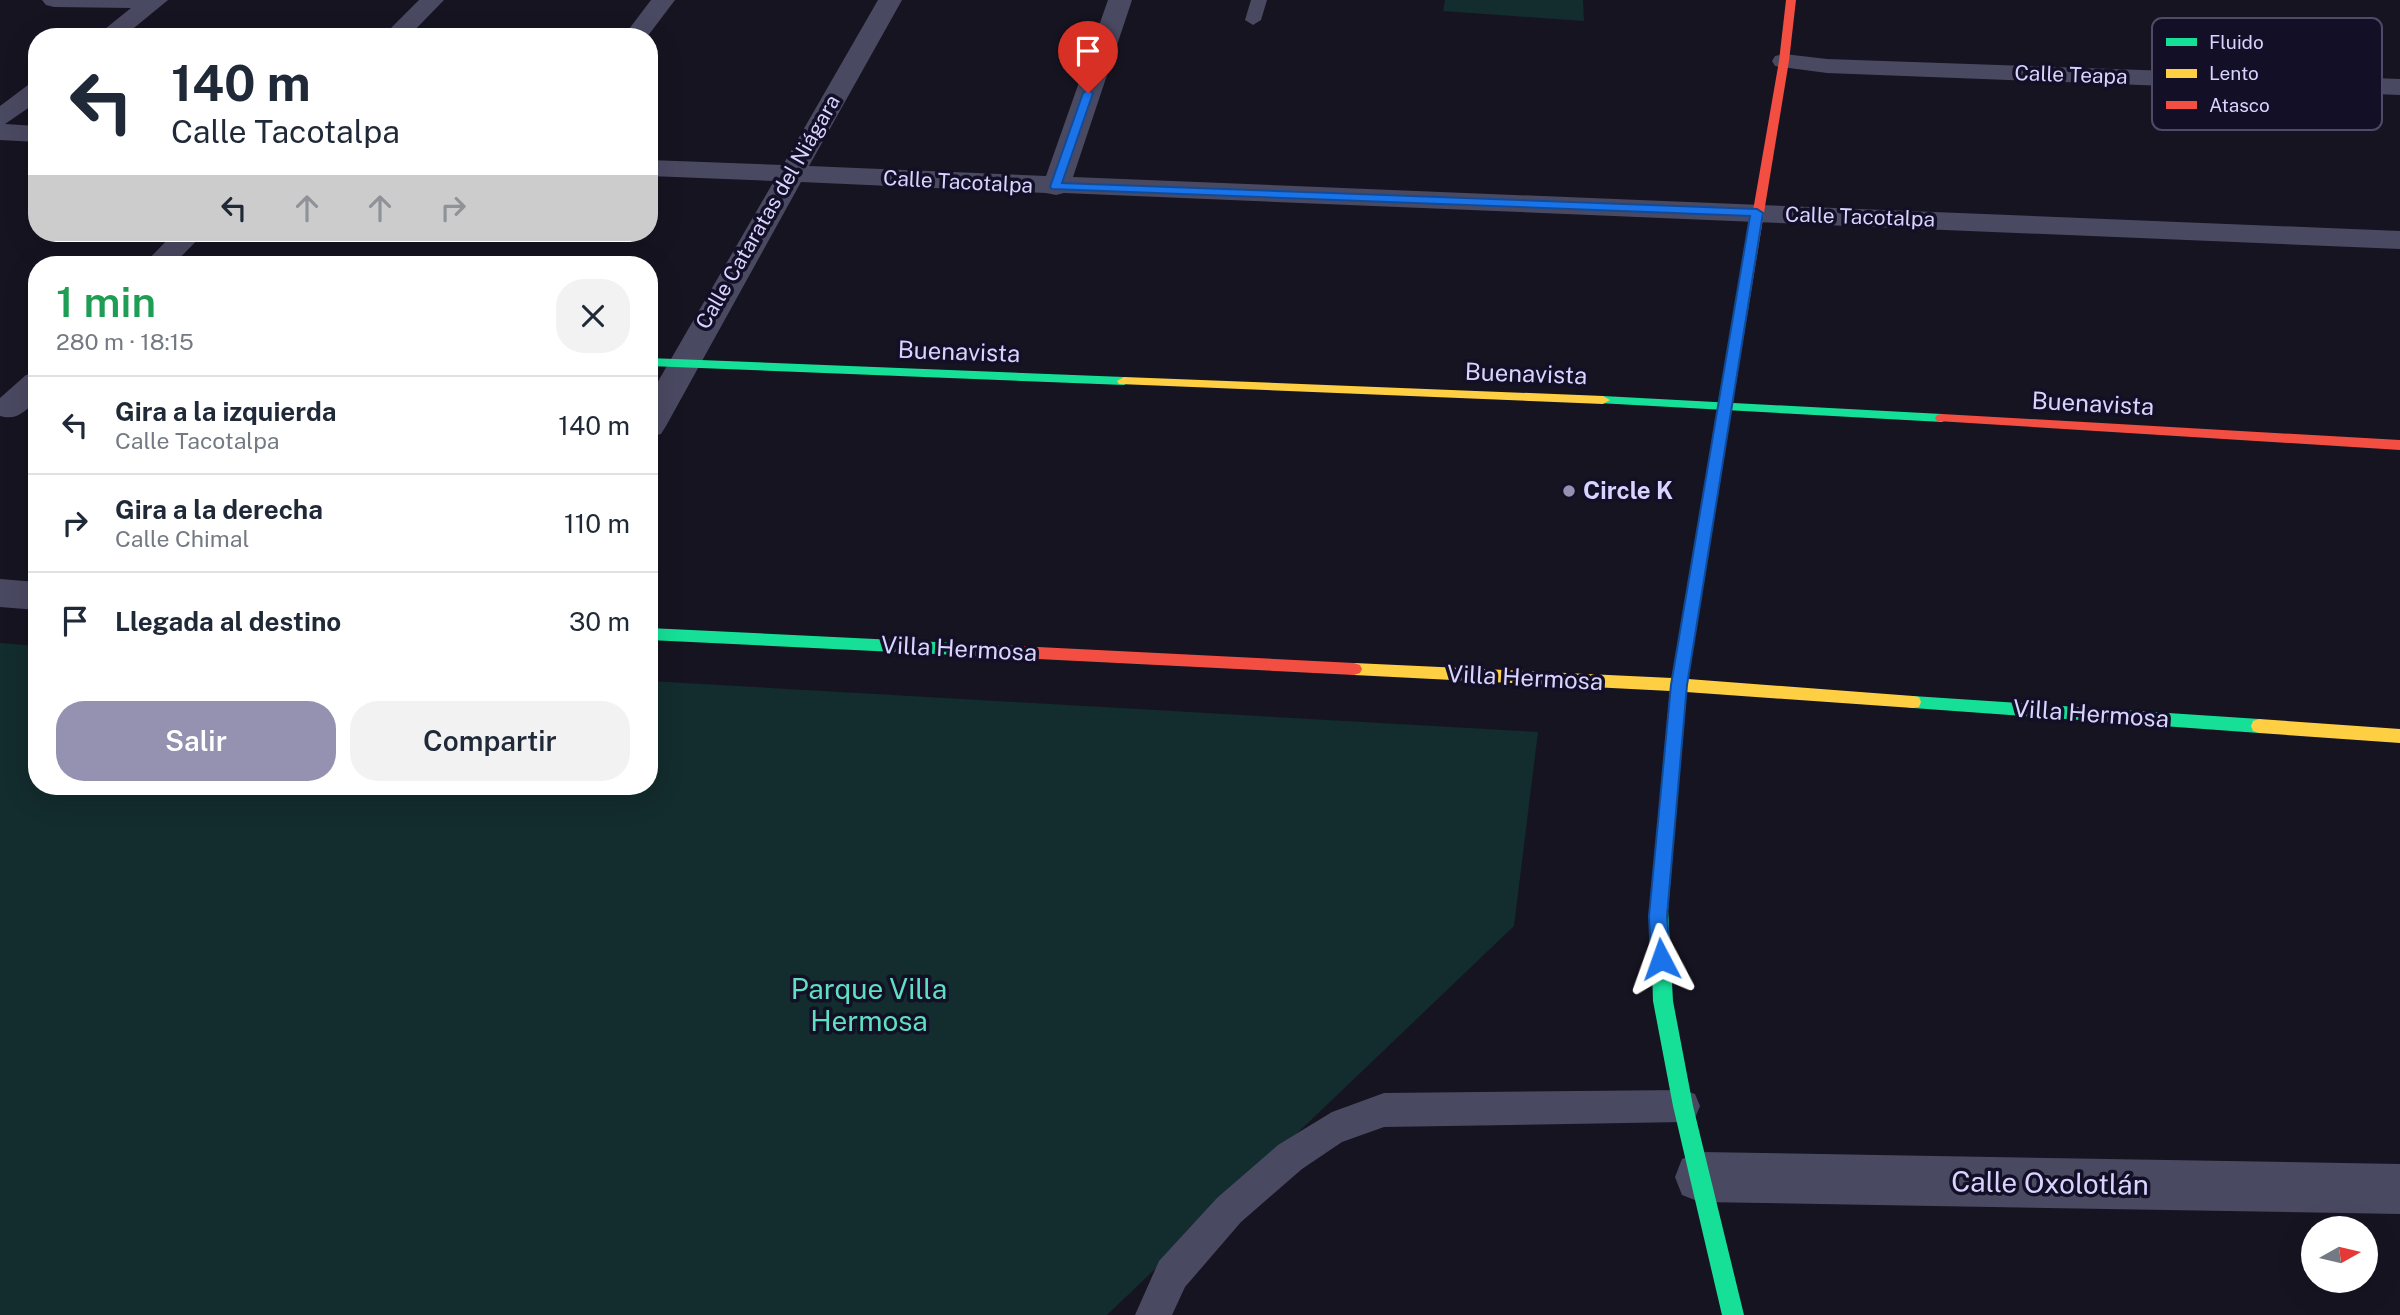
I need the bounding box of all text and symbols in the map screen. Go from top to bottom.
legend [2152,18,2382,130]
pin [1058,21,1118,93]
text: Fluido [2209,31,2264,53]
icon: arrive [1069,32,1107,70]
text: 140 m [171,54,311,112]
icon: left [56,56,147,147]
street label: Calle Teapa [2014,60,2128,89]
text: Lento [2209,62,2259,84]
street label: Calle Cataratas del Niágara [690,90,845,333]
text: Atasco [2209,94,2270,116]
text: Calle Tacotalpa [171,113,400,150]
street label: Calle Tacotalpa [882,165,1034,198]
icon: left [215,189,253,227]
icon: ahead [288,189,326,227]
icon: ahead [361,189,399,227]
icon: right [434,189,472,227]
street label: Calle Tacotalpa [1785,201,1936,232]
text: 1 min [56,277,156,326]
button: close [556,279,630,353]
text: 280 m · 18:15 [56,328,194,355]
street label: Buenavista [897,335,1021,367]
street label: Buenavista [1464,357,1588,389]
street label: Buenavista [2031,386,2155,420]
text: Gira a la izquierda [115,396,337,427]
icon: left [56,406,94,444]
text: 140 m [558,410,630,441]
text: Calle Tacotalpa [115,427,280,454]
place label: Circle K [1583,476,1673,504]
marker: Circle K [1561,483,1577,499]
text: Gira a la derecha [115,494,323,525]
icon: right [56,504,94,542]
text: 110 m [564,508,630,539]
text: Calle Chimal [115,525,249,552]
icon: arrive [56,602,94,640]
text: Llegada al destino [115,606,341,637]
text: 30 m [569,606,630,637]
street label: Villa Hermosa [880,630,1038,666]
street label: Villa Hermosa [1446,659,1604,695]
street label: Villa Hermosa [2012,694,2170,732]
button: Salir [56,701,336,781]
button: Compartir [350,701,630,781]
position arrow [1624,922,1698,996]
park label: Parque Villa Hermosa [791,972,947,1037]
street label: Calle Oxolotlán [1951,1164,2149,1201]
north arrow [2301,1216,2378,1293]
map controls [2301,1216,2378,1293]

